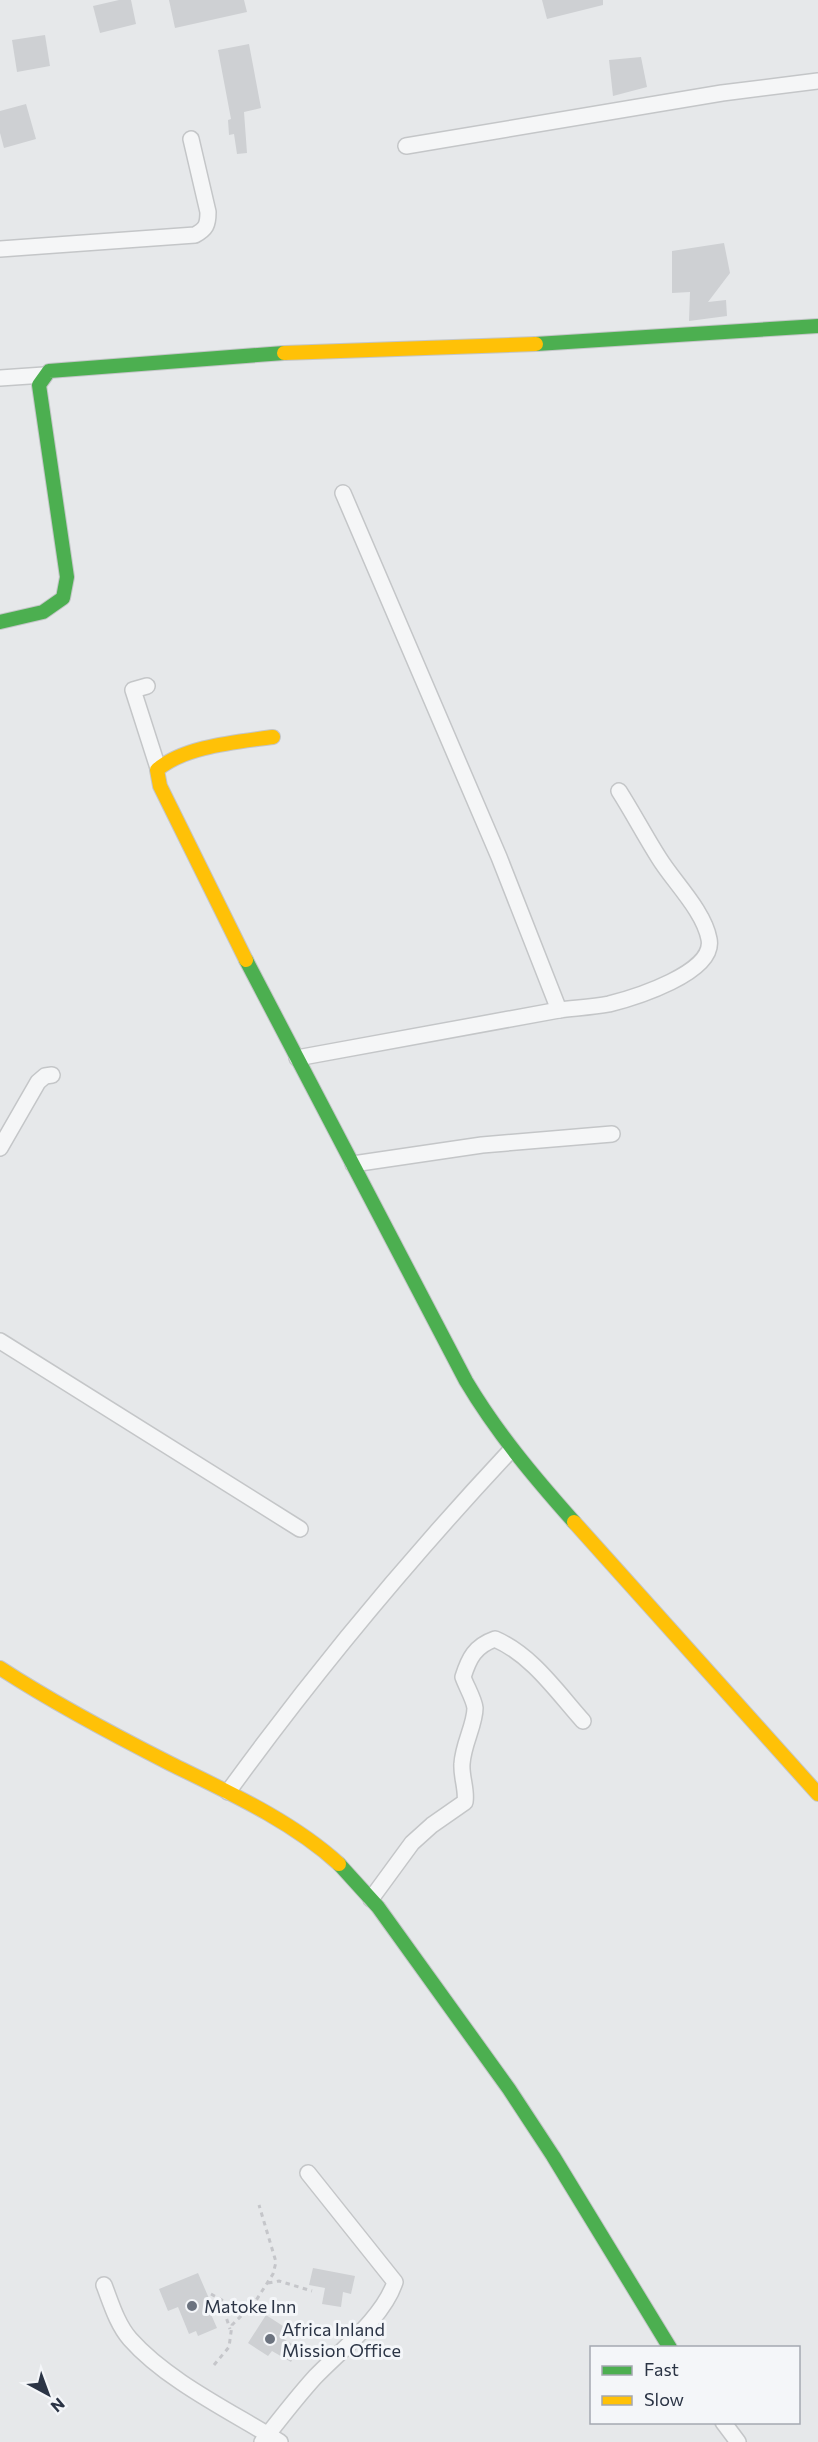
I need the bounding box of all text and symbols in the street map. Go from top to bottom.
place label: Matoke Inn [204,2295,296,2317]
marker: Matoke Inn [185,2299,199,2313]
place label: Africa Inland Mission Office [282,2318,401,2361]
marker: Africa Inland Mission Office [263,2332,277,2346]
legend [590,2346,800,2424]
text: Fast [644,2358,679,2380]
north arrow [18,2364,78,2424]
text: Slow [644,2388,684,2410]
text: N [47,2395,69,2417]

